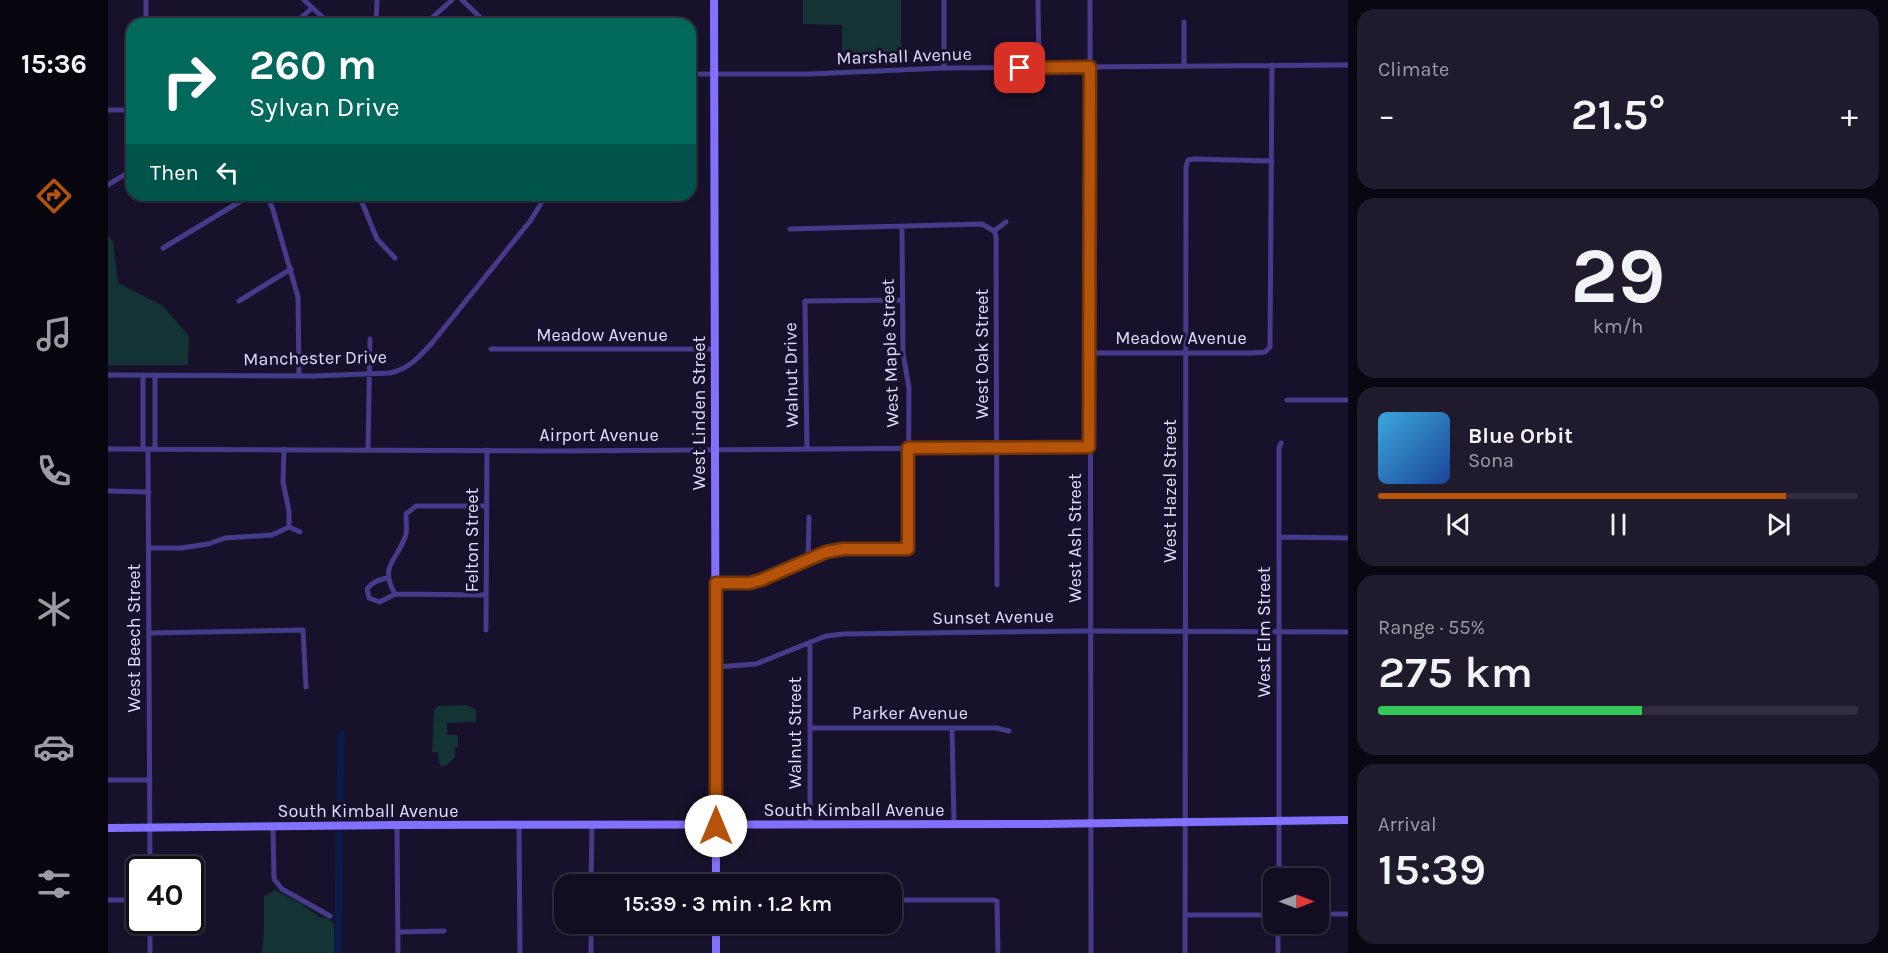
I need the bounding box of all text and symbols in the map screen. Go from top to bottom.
text: 260 m [249,40,377,90]
icon: right [150,42,228,120]
pin [994,42,1045,93]
street label: Marshall Avenue [836,43,972,69]
text: 15:36 [21,48,87,80]
icon: arrive [1003,51,1036,84]
text: Climate [1378,58,1449,81]
text: 21.5° [1571,88,1665,140]
text: Sylvan Drive [249,91,400,123]
text: − [1378,96,1395,134]
text: + [1841,96,1858,134]
icon: left [211,156,244,189]
text: Then [150,160,199,186]
icon: directions [33,175,75,217]
text: 29 [1571,230,1665,322]
street label: West Maple Street [876,278,904,428]
street label: West Oak Street [971,288,993,419]
icon: music [33,313,75,355]
text: km/h [1593,315,1643,338]
street label: Walnut Drive [779,322,803,428]
street label: Meadow Avenue [536,324,668,346]
street label: Meadow Avenue [1115,327,1247,349]
street label: West Linden Street [688,336,710,490]
street label: Manchester Drive [243,346,387,370]
street label: West Hazel Street [1159,419,1181,563]
text: Blue Orbit [1468,423,1573,449]
street label: Airport Avenue [539,424,659,446]
text: Sona [1468,449,1514,472]
icon: phone [33,450,75,492]
street label: West Ash Street [1064,473,1086,603]
street label: Felton Street [461,488,483,592]
icon: previous [1442,508,1475,541]
icon: pause [1602,508,1635,541]
icon: next [1762,508,1795,541]
street label: West Beech Street [123,563,145,712]
street label: West Elm Street [1253,566,1275,697]
icon: climate [33,588,75,630]
street label: Sunset Avenue [932,605,1054,629]
text: Range · 55% [1378,616,1485,639]
text: 275 km [1378,646,1533,698]
street label: Walnut Street [784,676,806,789]
street label: Parker Avenue [852,702,968,724]
icon: car [33,726,75,768]
position arrow [684,794,748,858]
street label: South Kimball Avenue [764,799,944,821]
street label: South Kimball Avenue [278,800,458,822]
text: Arrival [1378,813,1437,836]
text: 15:39 [1378,843,1486,895]
speed limit sign: 40 [126,856,204,934]
icon: filters [33,863,75,905]
north arrow [1263,868,1329,934]
map controls [1263,868,1329,934]
text: 15:39 · 3 min · 1.2 km [624,891,832,917]

